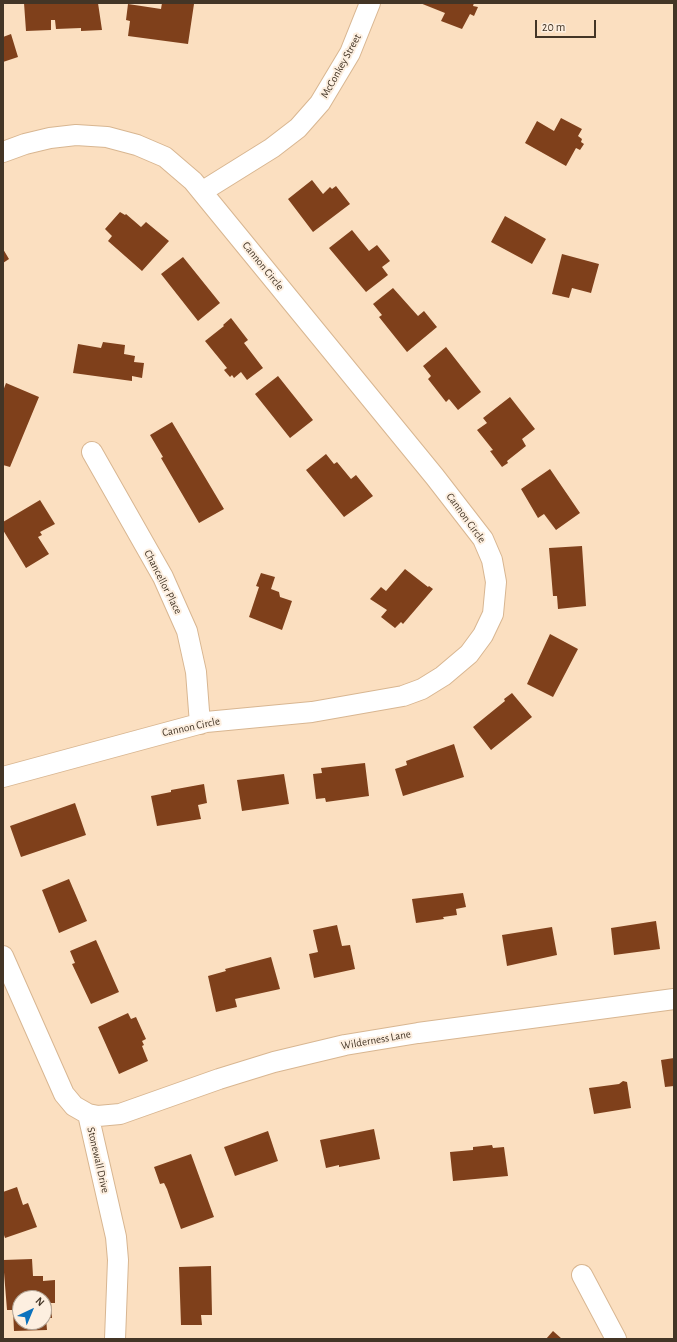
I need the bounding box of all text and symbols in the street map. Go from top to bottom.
scale bar [537,12,598,38]
text: 20 m [542,21,565,33]
street label: McConkey Street [318,32,364,100]
street label: Cannon Circle [239,239,287,293]
street label: Cannon Circle [443,490,489,546]
street label: Chancellor Place [141,548,185,616]
street label: Cannon Circle [161,714,221,740]
street label: Wilderness Lane [340,1027,412,1053]
street label: Stonewall Drive [84,1126,112,1194]
north arrow [12,1290,52,1330]
text: N [33,1295,47,1308]

